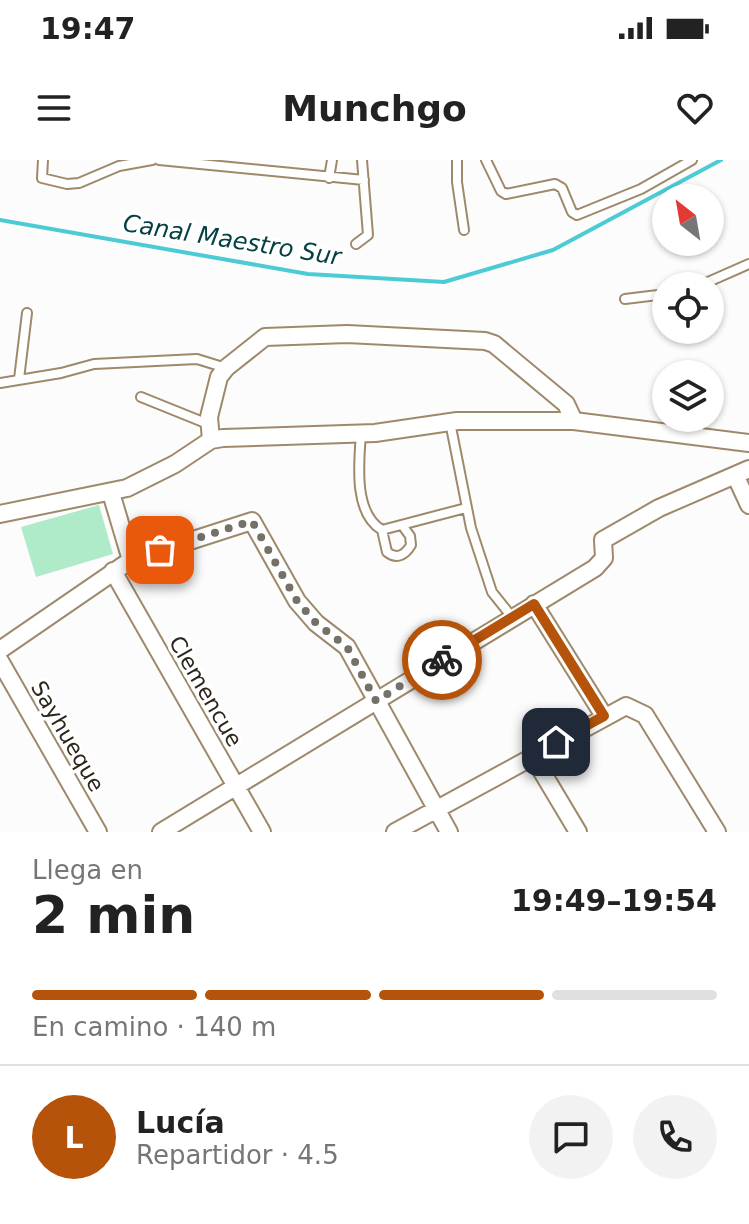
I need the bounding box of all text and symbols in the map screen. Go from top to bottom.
text: 19:47 [40,11,136,46]
icon: menu [32,86,76,130]
icon: heart [673,86,717,130]
text: Munchgo [282,88,467,129]
north arrow [652,184,724,256]
map controls [652,184,724,432]
water label: Canal Maestro Sur [121,209,345,271]
button: locate [652,272,724,344]
button: layers [652,360,724,432]
pin [126,516,194,584]
icon: bag [138,528,182,572]
courier [402,620,482,700]
street label: Clemencue [164,632,247,751]
icon: bike [420,638,464,682]
street label: Sayhueque [26,677,109,796]
pin [522,708,590,776]
icon: home [534,720,578,764]
text: Llega en [32,855,143,885]
text: 19:49–19:54 [511,883,717,918]
text: 2 min [32,885,195,945]
text: En camino · 140 m [32,1012,276,1042]
button: chat [529,1095,613,1179]
button: phone [633,1095,717,1179]
text: Lucía [136,1105,225,1140]
text: L [64,1120,84,1155]
text: Repartidor · 4.5 [136,1140,339,1170]

